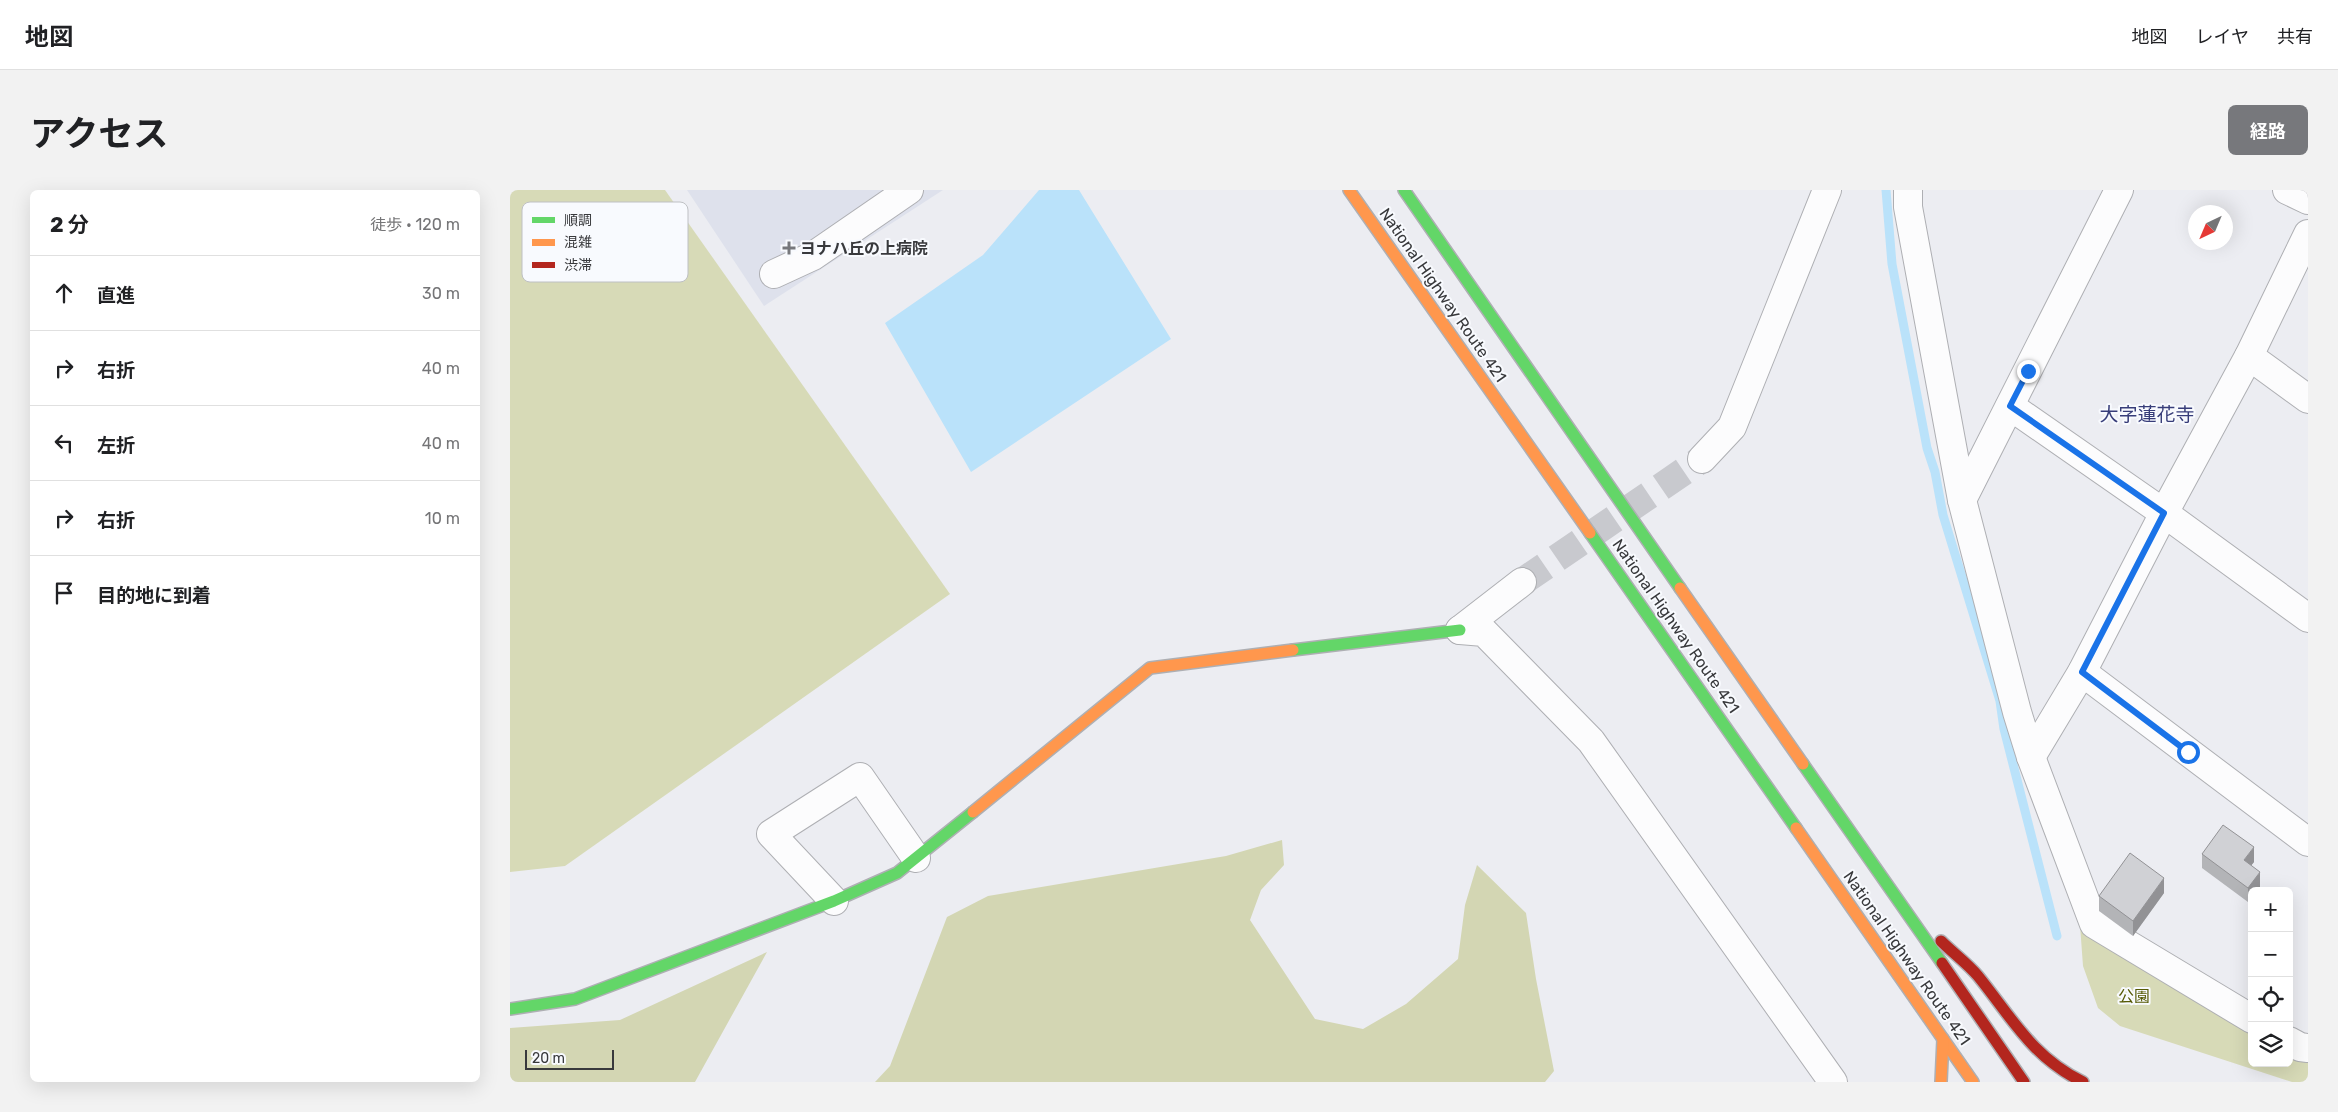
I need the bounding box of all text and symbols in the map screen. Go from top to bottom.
text: 地図 [25,23,73,51]
text: 地図 [2132,26,2168,48]
text: レイヤ [2196,26,2249,48]
text: 共有 [2277,26,2313,48]
button: 経路 [2228,105,2308,155]
text: アクセス [30,113,168,155]
legend [522,202,688,282]
street label: National Highway Route 421 [1376,204,1510,386]
north arrow [2188,205,2233,250]
text: 2 分 [50,212,89,237]
text: 順調 [564,212,592,229]
text: 徒歩 · 120 m [370,215,460,234]
text: 混雑 [564,234,592,251]
place label: ヨナハ丘の上病院 [800,239,928,258]
marker: ヨナハ丘の上病院 [782,241,796,255]
text: 渋滞 [564,257,592,274]
icon: ahead [50,279,78,307]
text: 直進 [97,284,135,307]
text: 30 m [422,284,460,303]
icon: right [50,354,78,382]
text: 右折 [97,359,135,382]
text: 40 m [422,359,460,378]
route end [2017,360,2040,383]
district label: 大字蓮花寺 [2099,403,2195,426]
icon: left [50,429,78,457]
text: 左折 [97,434,135,457]
text: 40 m [422,434,460,453]
icon: right [50,504,78,532]
text: 右折 [97,509,135,532]
text: 10 m [425,509,460,528]
street label: National Highway Route 421 [1609,535,1743,717]
icon: arrive [50,579,78,607]
text: 目的地に到着 [97,584,211,607]
route start [2177,741,2200,764]
street label: National Highway Route 421 [1840,867,1974,1049]
map controls [2248,887,2293,1067]
button: + [2248,887,2293,932]
button: − [2248,932,2293,977]
button: locate [2248,977,2293,1022]
park label: 公園 [2118,987,2150,1006]
button: layers [2248,1022,2293,1067]
scale bar [525,1047,614,1070]
text: 20 m [532,1050,565,1067]

